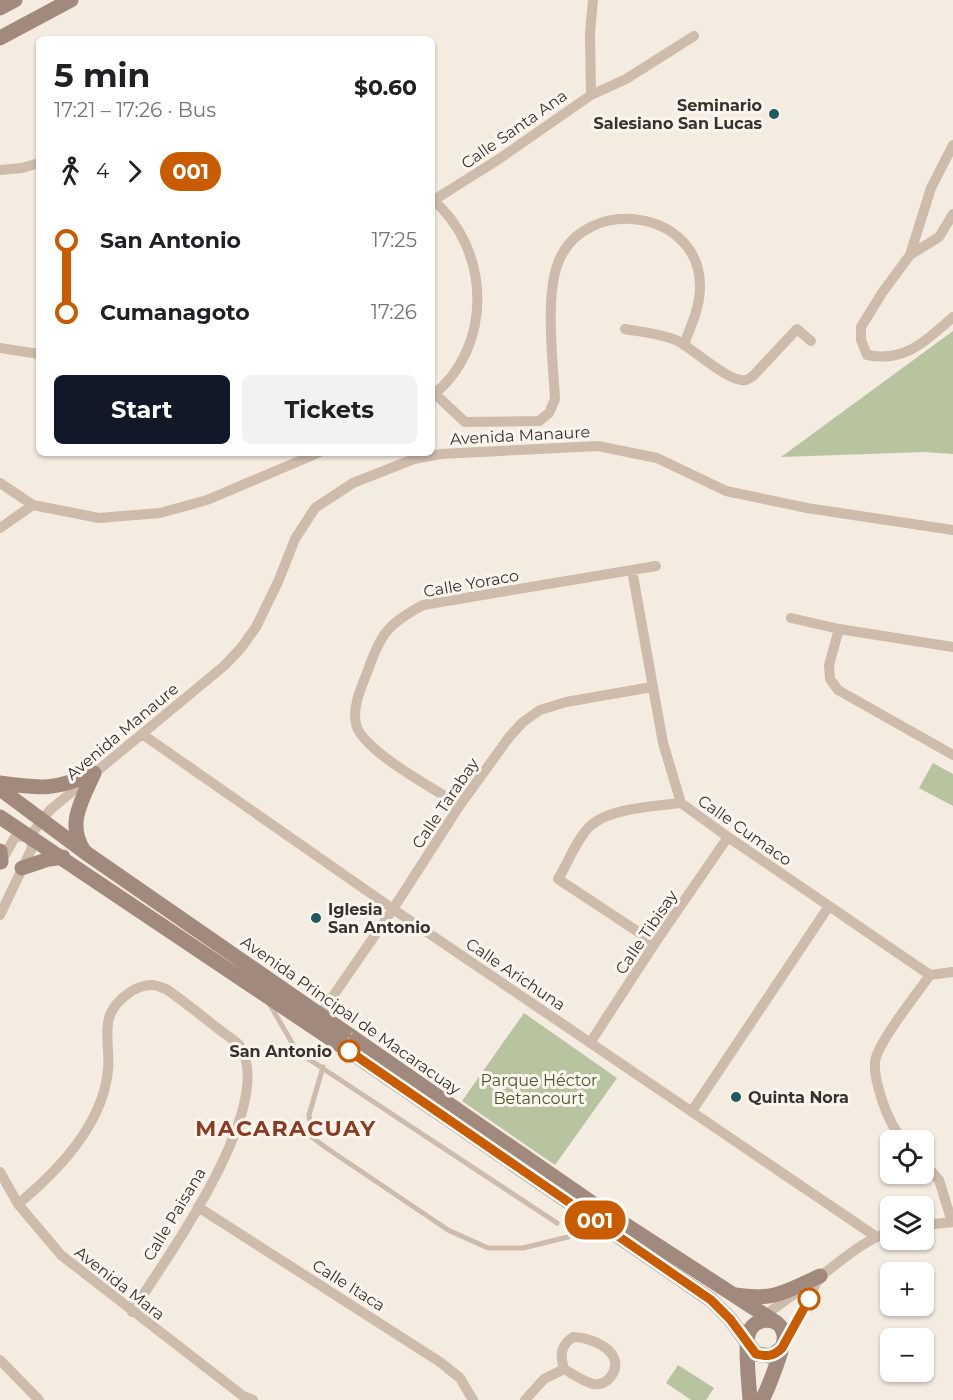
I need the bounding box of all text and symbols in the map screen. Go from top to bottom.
text: 5 min [54,55,150,95]
text: $0.60 [354,74,417,101]
street label: Calle Santa Ana [458,86,571,173]
place label: Seminario Salesiano San Lucas [594,96,763,133]
text: 17:21 – 17:26 · Bus [54,98,216,122]
marker: Seminario Salesiano San Lucas [767,107,781,121]
icon: walk [54,155,87,188]
icon: forward [118,155,151,188]
text: 4 [96,159,109,183]
text: 001 [172,159,209,184]
text: San Antonio [100,227,241,254]
text: 17:25 [371,228,417,252]
text: Cumanagoto [100,299,250,326]
text: 17:26 [371,300,417,324]
button: Start [54,375,230,444]
button: Tickets [242,375,417,444]
street label: Avenida Manaure [449,422,591,449]
street label: Calle Yoraco [422,566,520,601]
street label: Avenida Manaure [62,679,182,784]
street label: Calle Tarabay [408,754,483,852]
street label: Calle Cumaco [694,791,795,870]
street label: Calle Tibisay [611,886,682,978]
place label: Iglesia San Antonio [328,900,431,937]
marker: Iglesia San Antonio [309,911,323,925]
street label: Avenida Principal de Macaracuay [237,932,464,1099]
street label: Calle Arichuna [462,934,569,1015]
marker: San Antonio [338,1040,360,1062]
place label: San Antonio [230,1042,332,1061]
park label: Parque Héctor Betancourt [481,1071,597,1108]
place label: Quinta Nora [748,1088,849,1107]
marker: Quinta Nora [729,1090,743,1104]
district label: MACARACUAY [195,1115,377,1142]
map controls [880,1130,934,1382]
button: locate [880,1130,934,1184]
street label: Calle Paisana [139,1164,210,1264]
button: layers [880,1196,934,1250]
line badge: 001 [560,1200,630,1240]
text: 001 [577,1208,613,1233]
street label: Avenida Mara [71,1242,168,1324]
street label: Calle Itaca [309,1256,389,1315]
button: + [880,1262,934,1316]
unlabelled marker [798,1288,820,1310]
button: − [880,1328,934,1382]

